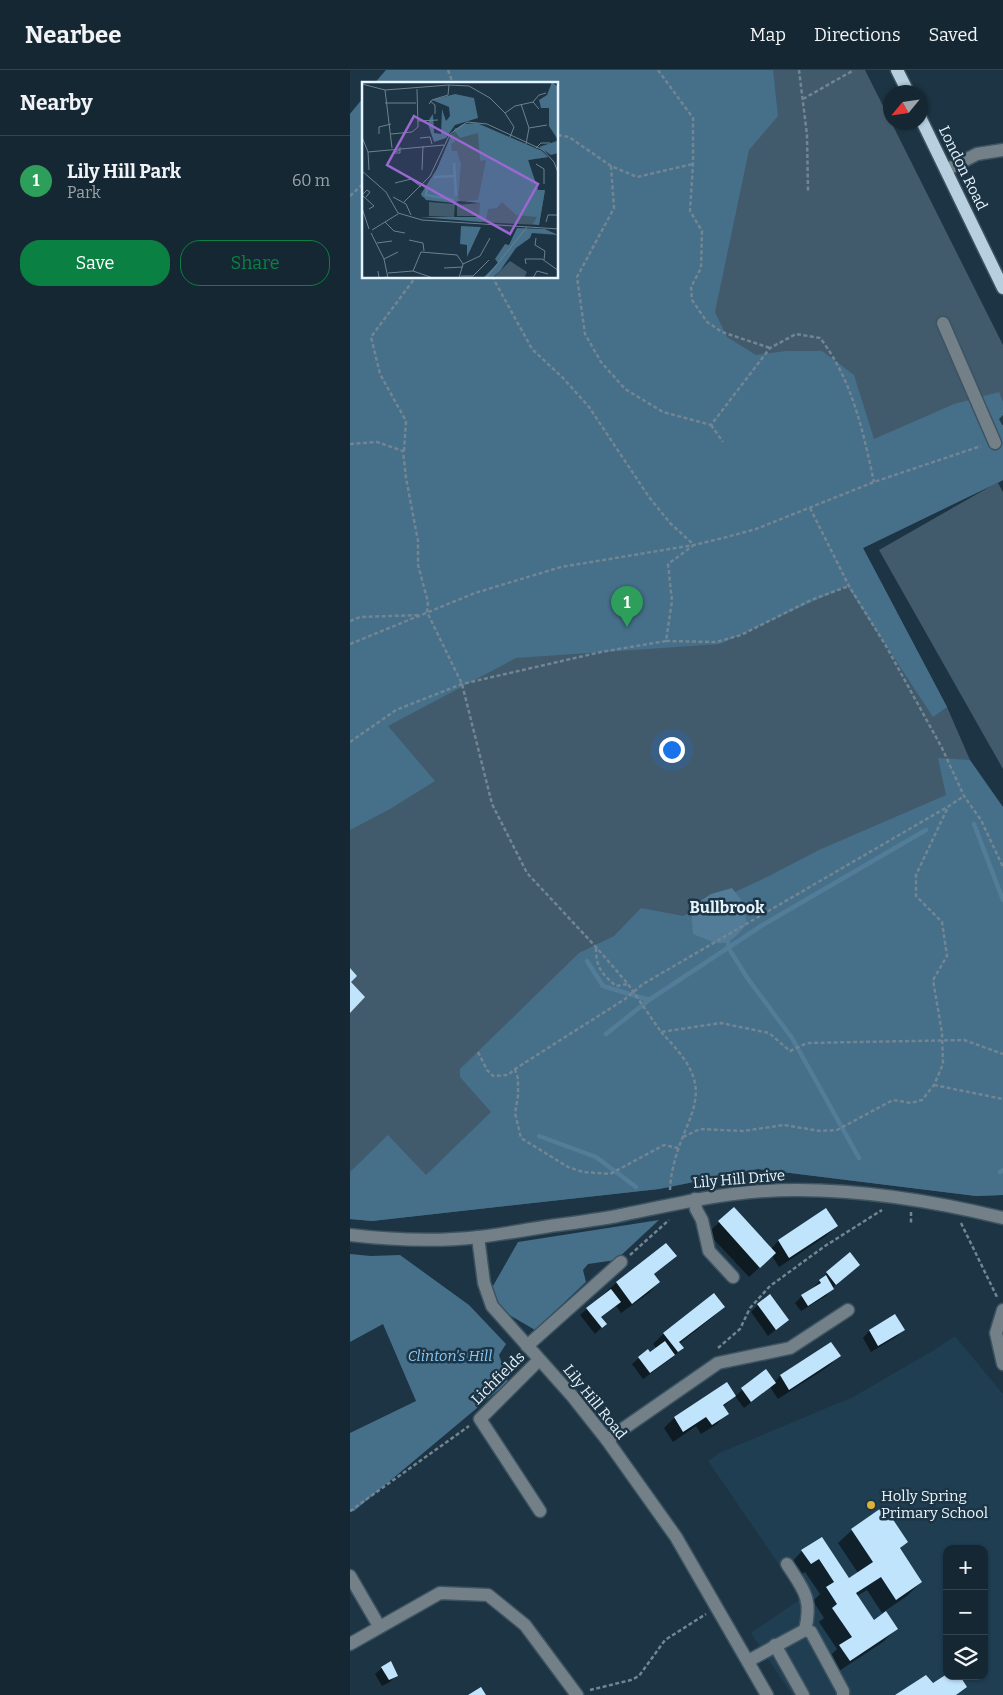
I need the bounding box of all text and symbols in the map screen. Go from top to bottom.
text: Nearbee [25,21,121,49]
text: Map [750,24,786,46]
text: Directions [814,24,901,46]
text: Saved [929,24,978,46]
inset map [362,82,559,279]
north arrow [883,85,928,130]
text: Nearby [20,90,93,116]
street label: London Road [935,123,991,213]
text: Lily Hill Park [67,160,181,183]
text: 1 [33,171,39,190]
text: 60 m [292,171,330,190]
text: Park [67,183,101,202]
button: Save [20,240,170,286]
button: Share [180,240,330,286]
pin: 1 [611,586,643,627]
your location [659,737,685,763]
district label: Bullbrook [690,898,765,917]
street label: Lily Hill Drive [692,1166,786,1192]
park label: Clinton's Hill [408,1347,492,1365]
street label: Lichfields [468,1348,528,1408]
street label: Lily Hill Road [559,1361,631,1443]
place label: Holly Spring Primary School [881,1487,988,1522]
marker: Holly Spring Primary School [865,1499,877,1511]
map controls [943,1545,988,1680]
button: + [943,1545,988,1590]
button: − [943,1590,988,1635]
button: layers [943,1635,988,1680]

